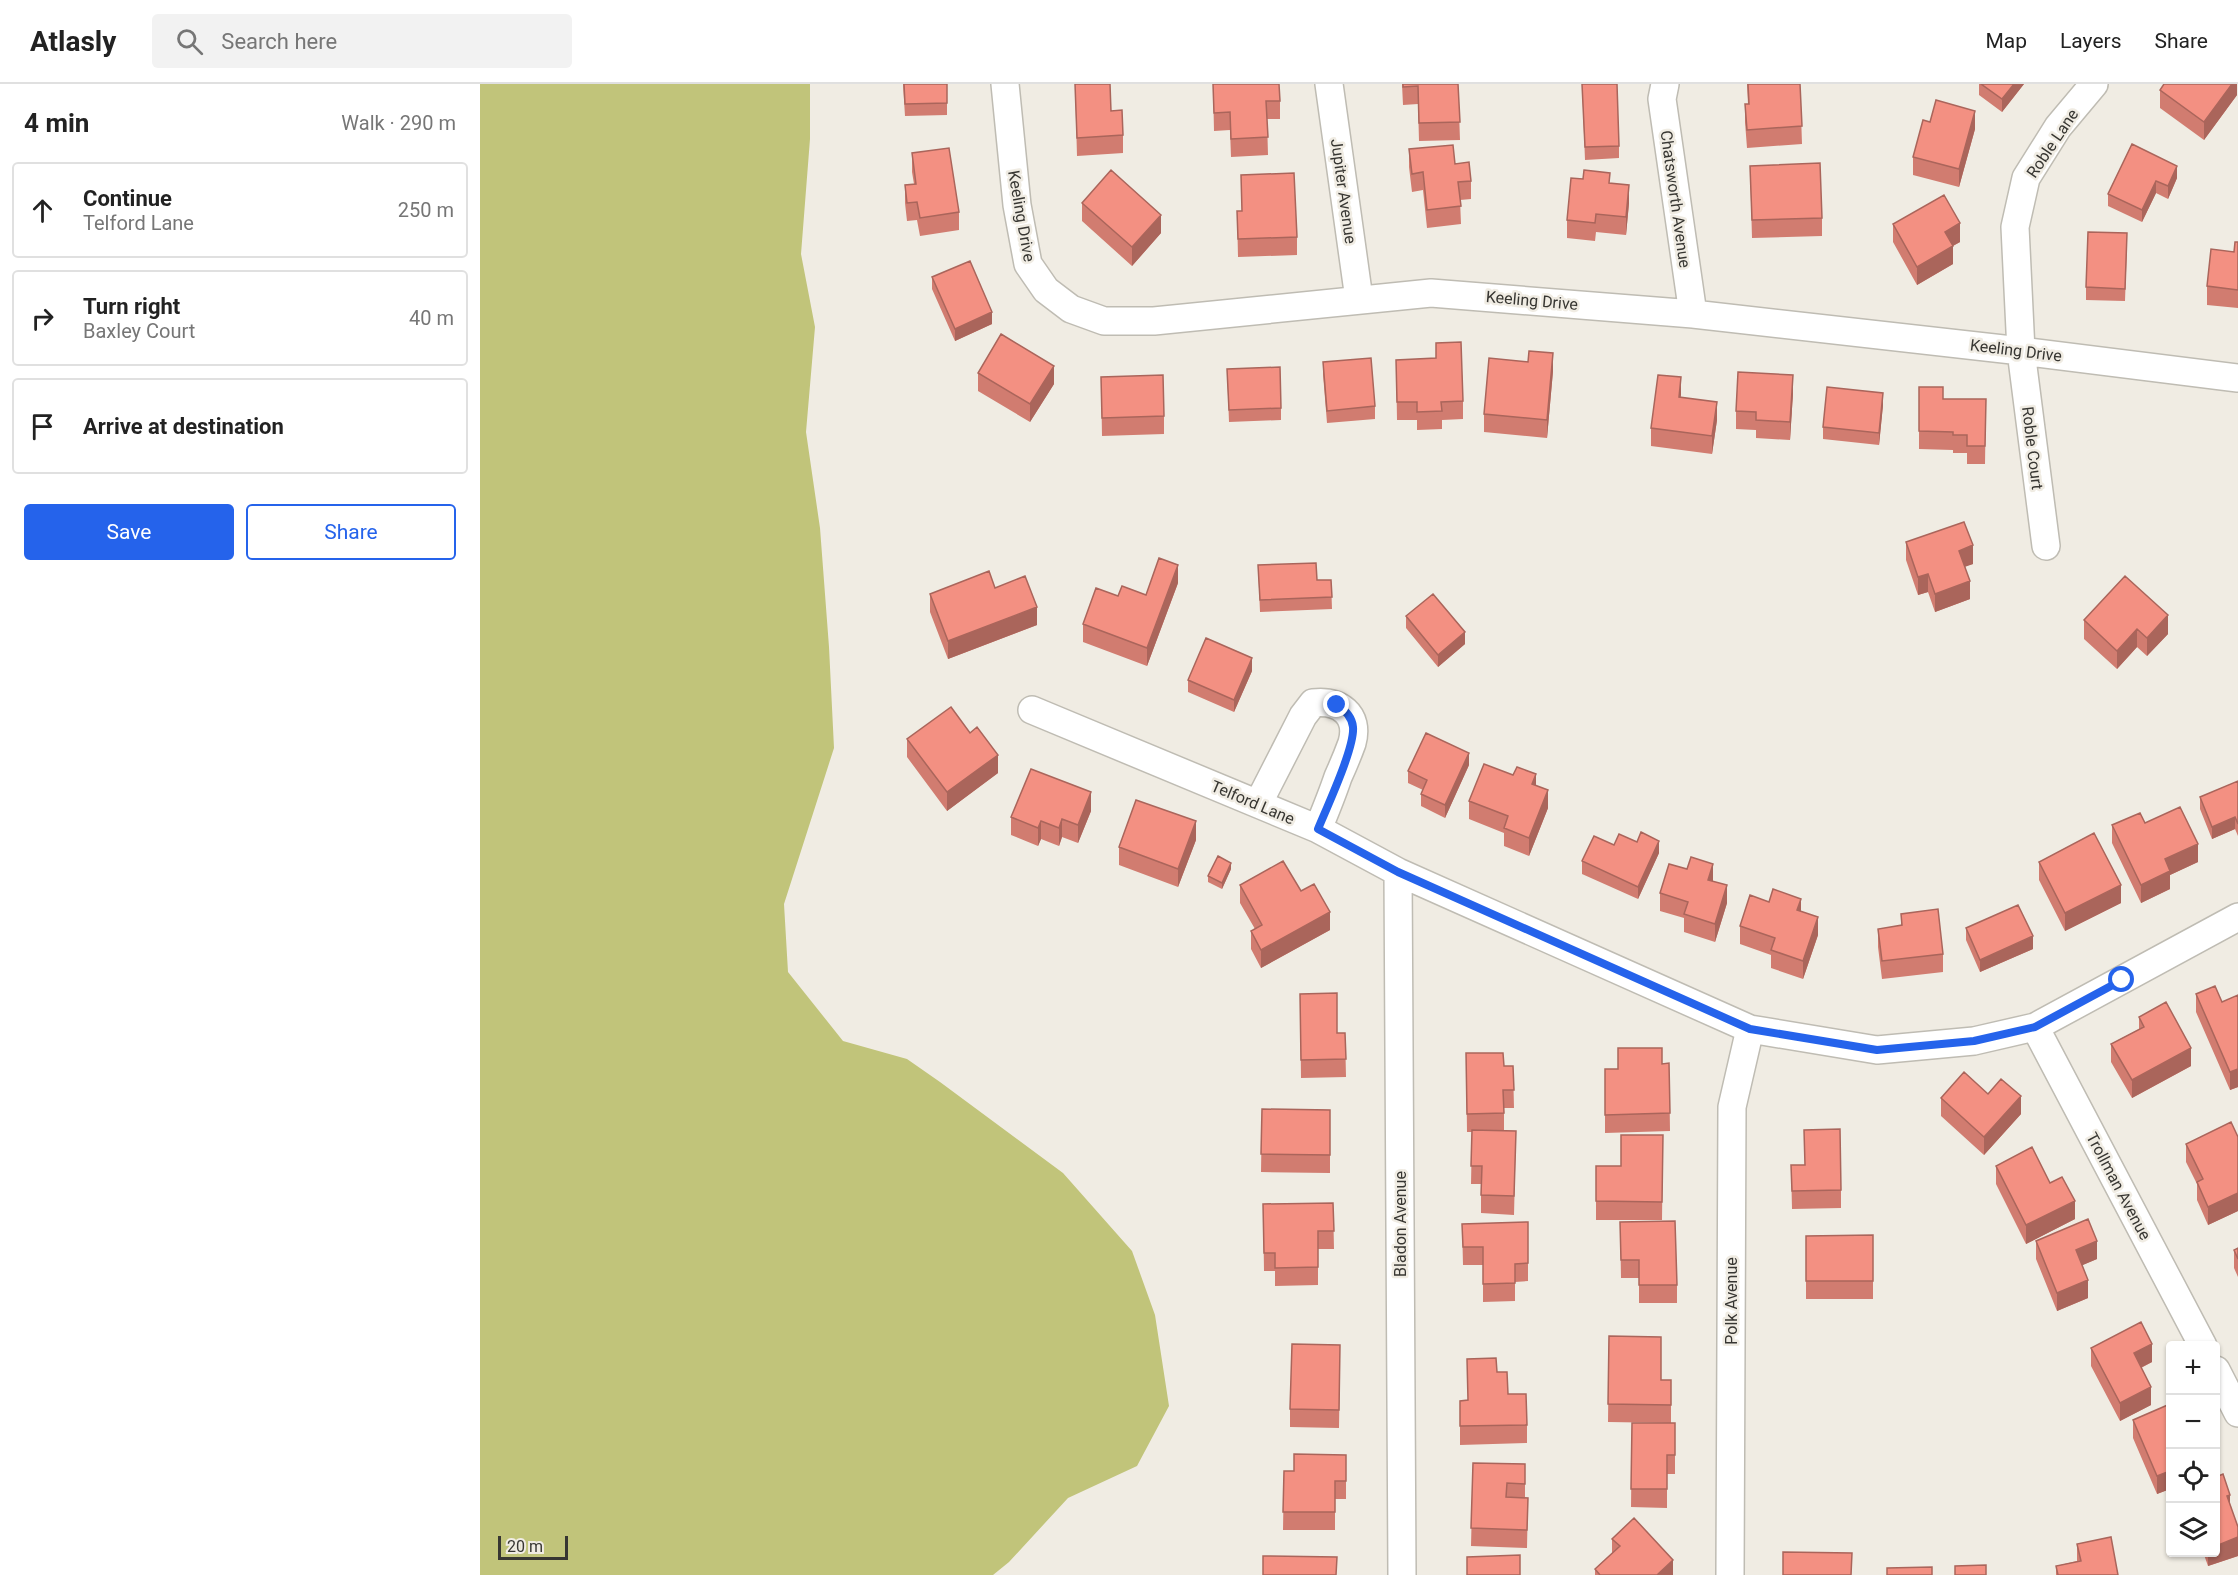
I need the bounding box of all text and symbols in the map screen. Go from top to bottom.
search box [152,14,572,68]
text: Atlasly [30,25,116,58]
icon: search [173,25,206,58]
text: Search here [221,29,337,54]
text: Map [1985,29,2027,53]
text: Layers [2060,29,2121,53]
text: Share [2154,29,2208,53]
street label: Roble Lane [2022,105,2082,181]
text: 4 min [24,108,89,138]
text: Walk · 290 m [341,111,456,135]
street label: Chatsworth Avenue [1656,129,1695,269]
street label: Jupiter Avenue [1327,137,1360,245]
street label: Keeling Drive [1004,169,1039,263]
text: Continue [83,186,172,211]
icon: ahead [26,194,59,227]
text: 250 m [398,198,454,222]
text: Telford Lane [83,211,194,235]
street label: Keeling Drive [1485,287,1579,314]
text: Turn right [83,294,180,319]
icon: right [26,302,59,335]
text: 40 m [409,306,454,330]
text: Baxley Court [83,319,195,343]
street label: Keeling Drive [1969,335,2063,366]
street label: Roble Court [2018,405,2047,491]
icon: arrive [26,410,59,443]
text: Arrive at destination [83,414,284,439]
button: Save [24,504,234,560]
button: Share [246,504,456,560]
route end [1323,691,1349,717]
street label: Telford Lane [1208,776,1297,829]
route start [2108,966,2134,992]
street label: Trollman Avenue [2082,1129,2155,1243]
street label: Bladon Avenue [1391,1171,1410,1277]
street label: Polk Avenue [1722,1257,1741,1345]
map controls [2166,1341,2220,1557]
button: + [2166,1341,2220,1395]
button: − [2166,1395,2220,1449]
button: locate [2166,1449,2220,1503]
button: layers [2166,1503,2220,1557]
scale bar [498,1533,568,1560]
text: 20 m [507,1537,543,1556]

